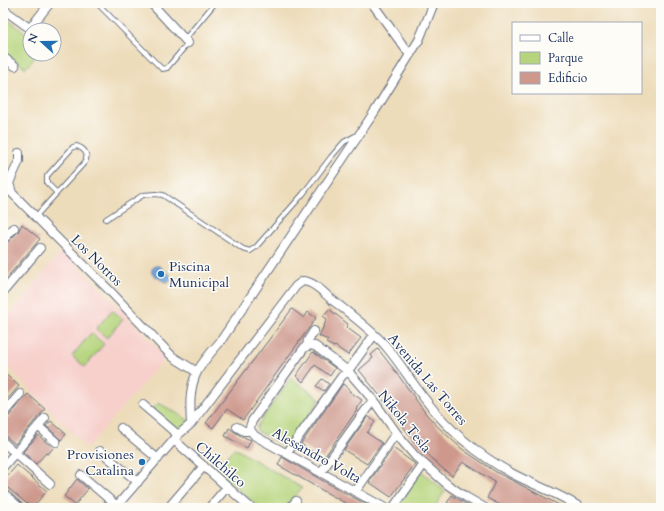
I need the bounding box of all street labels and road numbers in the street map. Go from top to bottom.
street label: Los Notros [67,230,127,291]
street label: Avenida Las Torres [384,329,472,430]
street label: Nikola Tesla [374,386,436,457]
street label: Alessandro Volta [269,423,365,488]
street label: Chilchilco [191,437,250,492]

